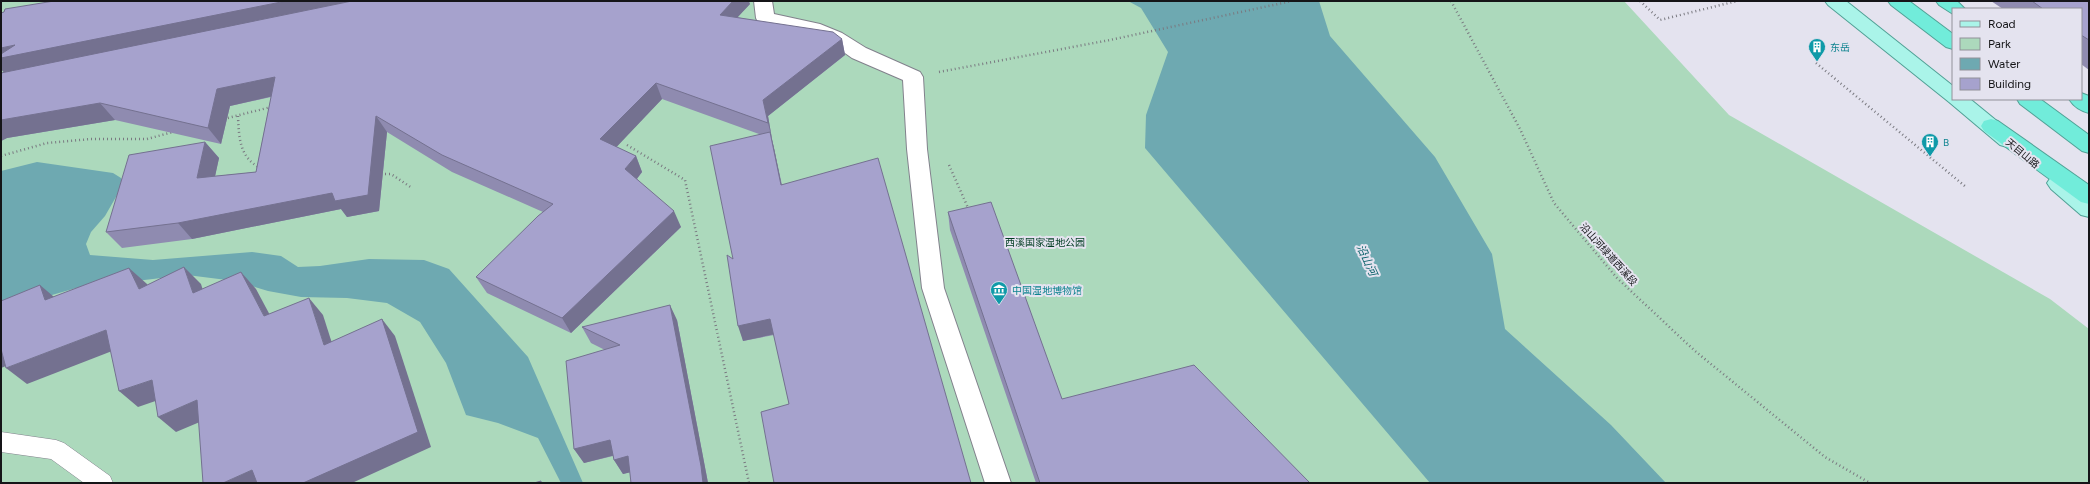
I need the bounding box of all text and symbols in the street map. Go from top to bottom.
legend [1952,8,2082,100]
text: Road [1988,17,2016,31]
building icon: 东岳 [1807,37,1827,62]
text: Park [1988,37,2011,51]
place label: 东岳 [1830,41,1850,54]
text: Water [1988,57,2020,71]
text: Building [1988,77,2031,91]
building icon: B [1920,132,1940,157]
place label: B [1943,136,1949,149]
street label: 天目山路 [2003,136,2042,171]
street label: 沿山河绿道西溪段 [1577,220,1640,288]
park label: 西溪国家湿地公园 [1005,236,1085,249]
water label: 沿山河 [1354,243,1380,280]
museum icon: 中国湿地博物馆 [989,280,1009,305]
place label: 中国湿地博物馆 [1012,284,1082,297]

